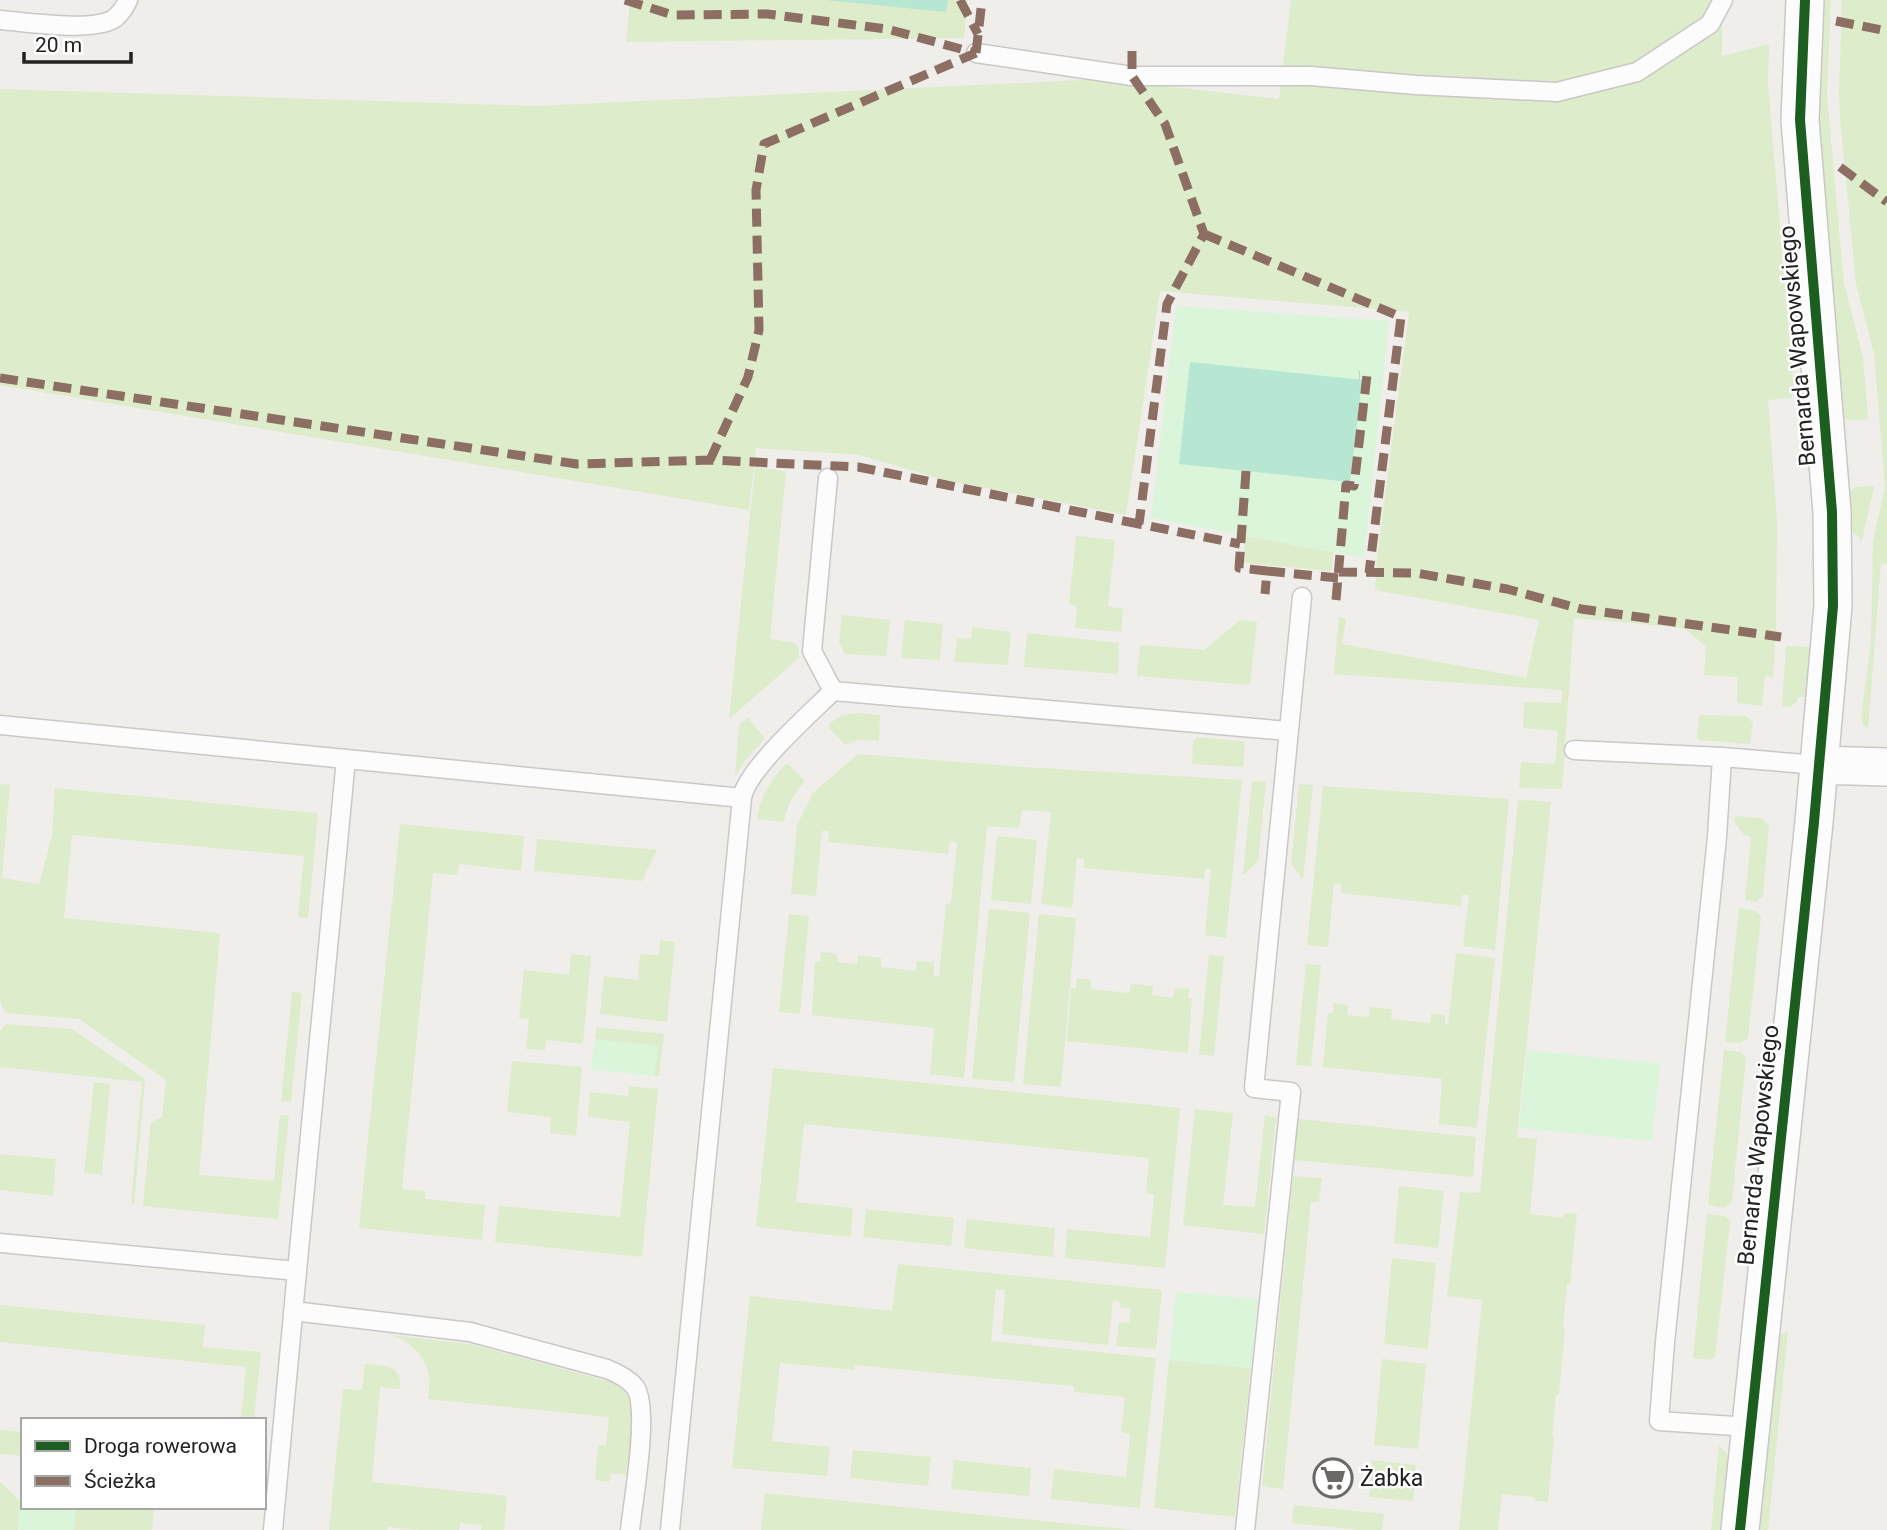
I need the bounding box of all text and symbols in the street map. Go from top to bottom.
scale bar [24,21,131,65]
text: 20 m [35,33,82,57]
street label: Bernarda Wapowskiego [1774,224,1821,467]
street label: Bernarda Wapowskiego [1732,1024,1785,1267]
legend [21,1418,266,1509]
text: Droga rowerowa [84,1434,237,1458]
supermarket icon: Żabka [1312,1457,1354,1499]
place label: Żabka [1360,1465,1423,1492]
text: Ścieżka [84,1469,156,1493]

